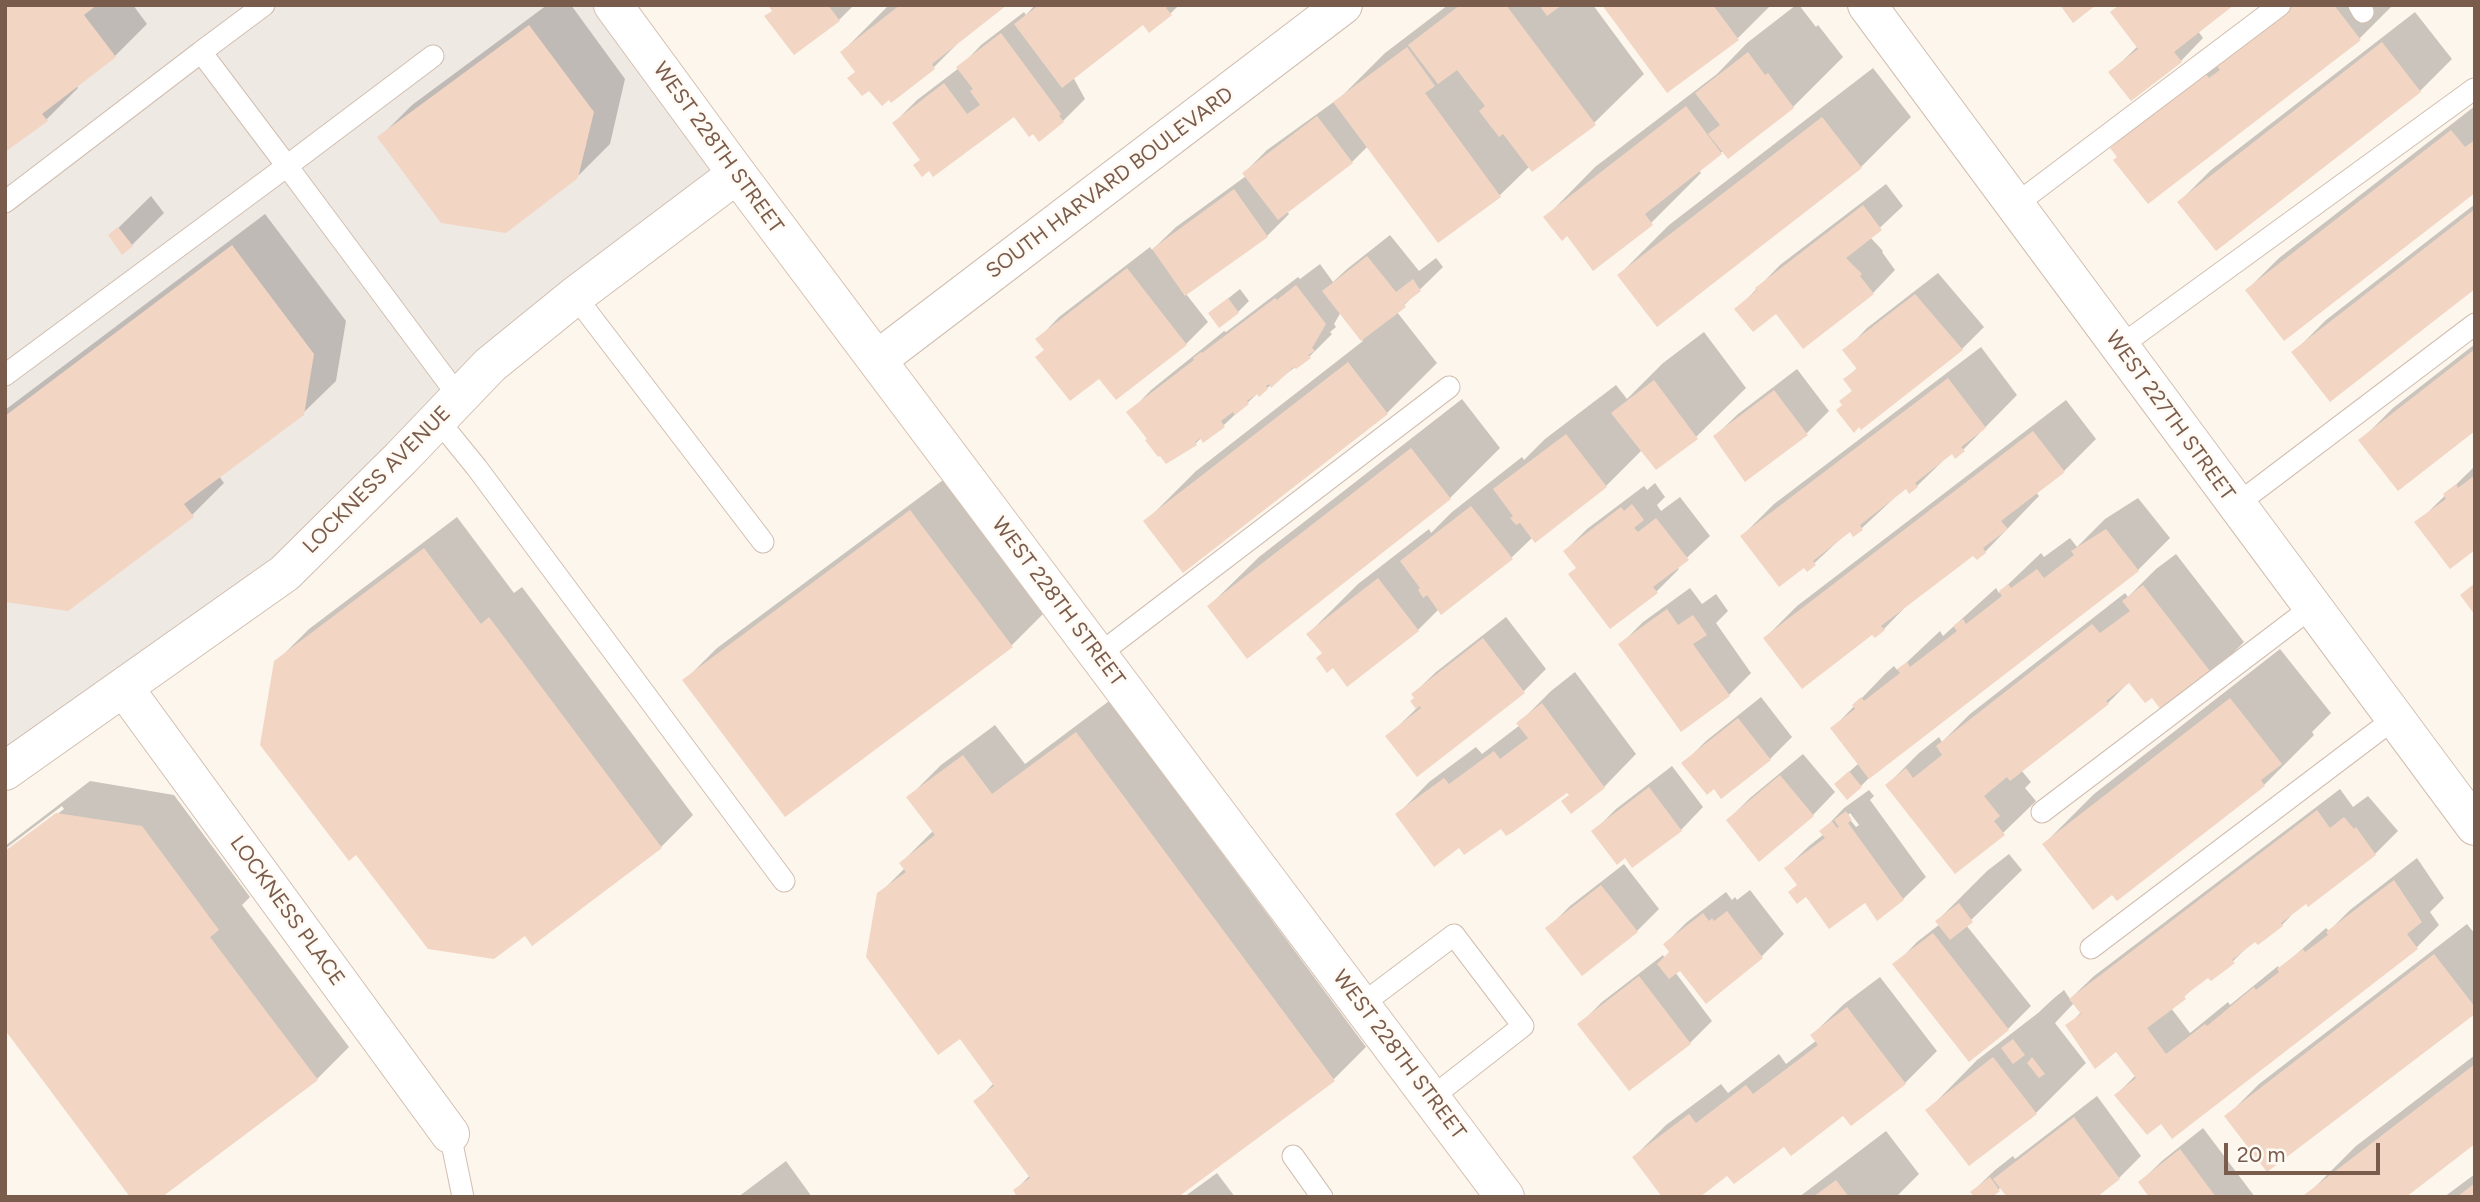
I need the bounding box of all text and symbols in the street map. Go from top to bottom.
street label: WEST 228TH STREET [647,58,789,238]
street label: SOUTH HARVARD BOULEVARD [981,82,1239,284]
street label: WEST 227TH STREET [2100,326,2240,506]
street label: LOCKNESS AVENUE [298,401,456,559]
street label: WEST 228TH STREET [986,512,1130,692]
street label: LOCKNESS PLACE [224,831,350,991]
street label: WEST 228TH STREET [1327,965,1471,1145]
scale bar [2228,1128,2384,1172]
text: 20 m [2237,1142,2285,1167]

